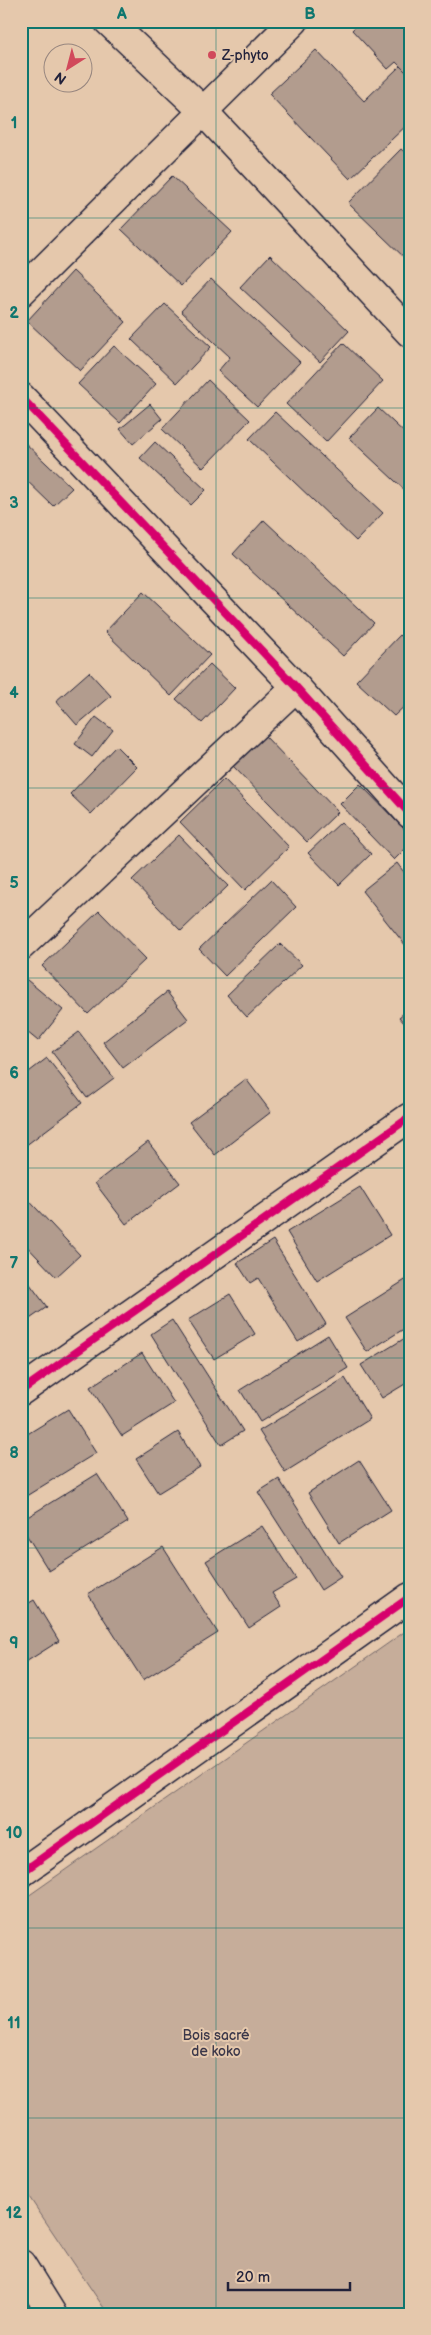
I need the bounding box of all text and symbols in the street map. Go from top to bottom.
text: A [116,5,127,24]
text: B [304,5,316,24]
north arrow [42,42,92,92]
place label: Z-phyto [221,47,269,64]
marker: Z-phyto [206,49,218,61]
text: N [51,68,70,88]
text: 1 [11,114,17,133]
text: 2 [9,304,19,323]
text: 3 [9,494,19,513]
text: 4 [9,684,19,703]
text: 5 [9,874,19,893]
text: 6 [9,1064,19,1083]
text: 7 [10,1254,19,1273]
text: 8 [9,1444,19,1463]
text: 9 [9,1634,19,1653]
text: 10 [6,1824,22,1843]
text: 11 [7,2014,21,2033]
park label: Bois sacré de koko [182,2027,250,2060]
text: 12 [6,2204,23,2223]
scale bar [228,2260,351,2292]
text: 20 m [236,2268,270,2287]

